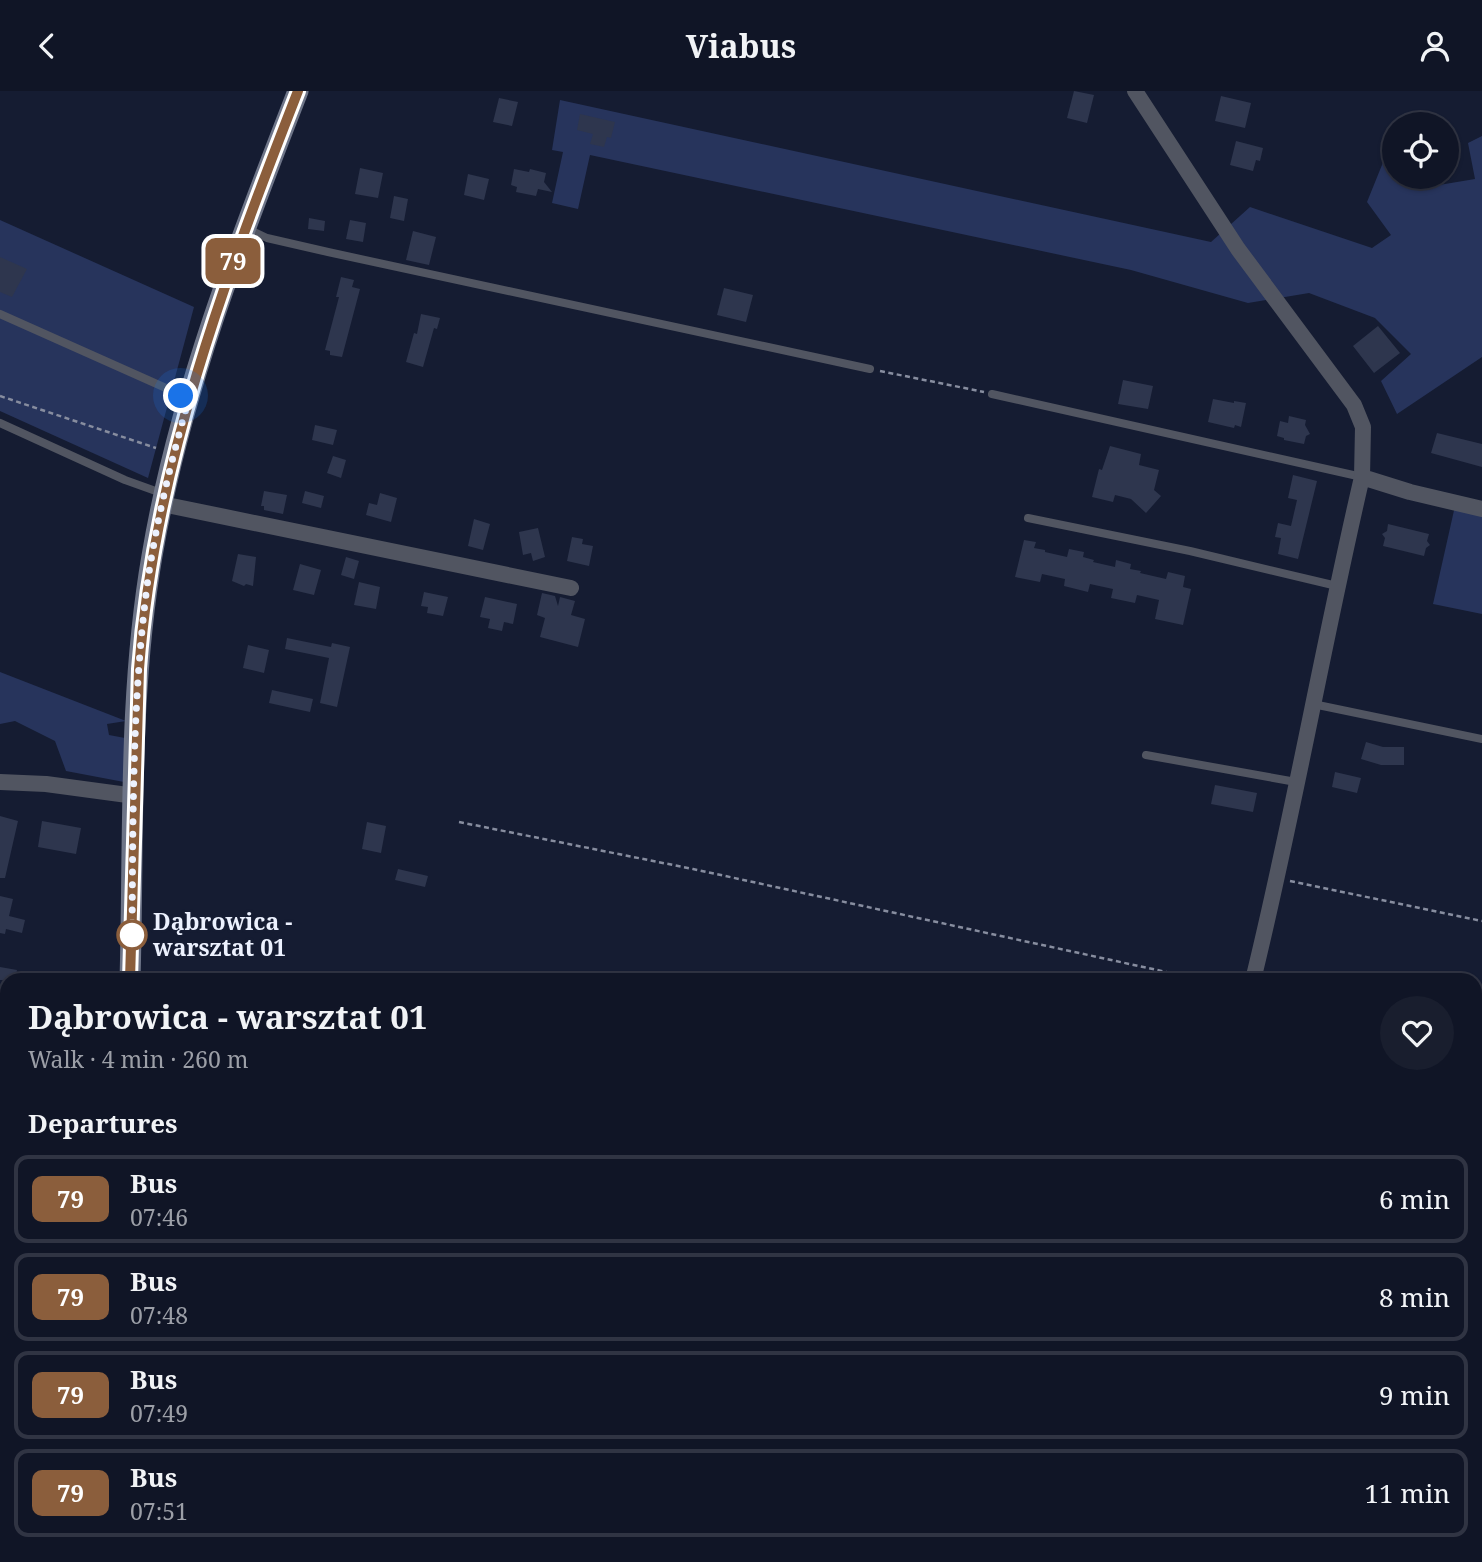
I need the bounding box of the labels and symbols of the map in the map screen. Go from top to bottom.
line badge: 79 [202,238,264,284]
your location [163,378,198,413]
place label: Dąbrowica - warsztat 01 [152,905,292,963]
marker: Dąbrowica - warsztat 01 [117,920,147,950]

